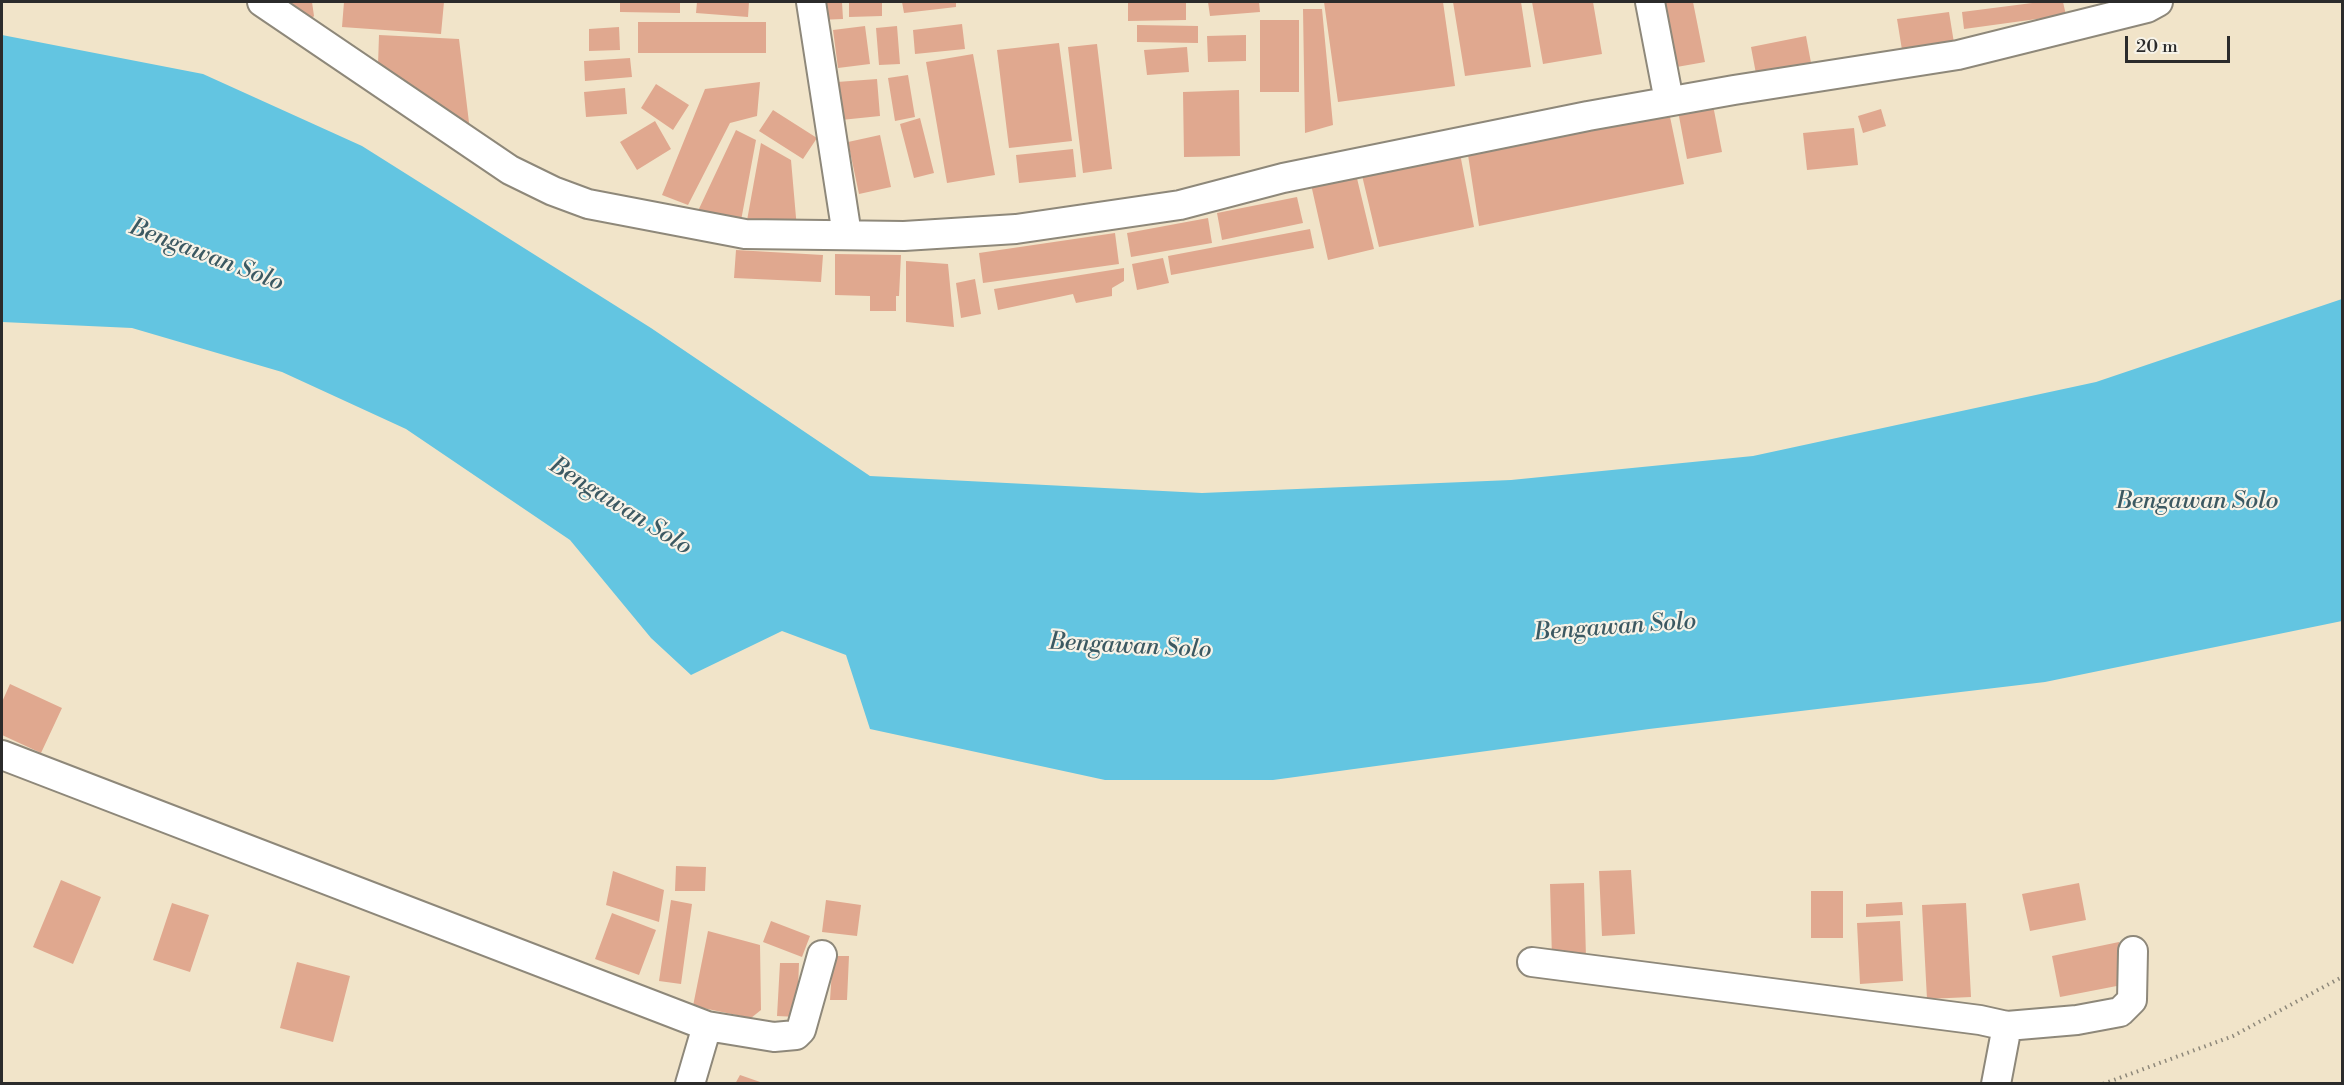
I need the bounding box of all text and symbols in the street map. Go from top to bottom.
scale bar [2128,24,2233,62]
text: 20 m [2136,35,2178,58]
water label: Bengawan Solo [125,213,287,299]
water label: Bengawan Solo [543,452,697,562]
water label: Bengawan Solo [2116,488,2278,516]
water label: Bengawan Solo [1533,608,1697,648]
water label: Bengawan Solo [1048,628,1212,666]

